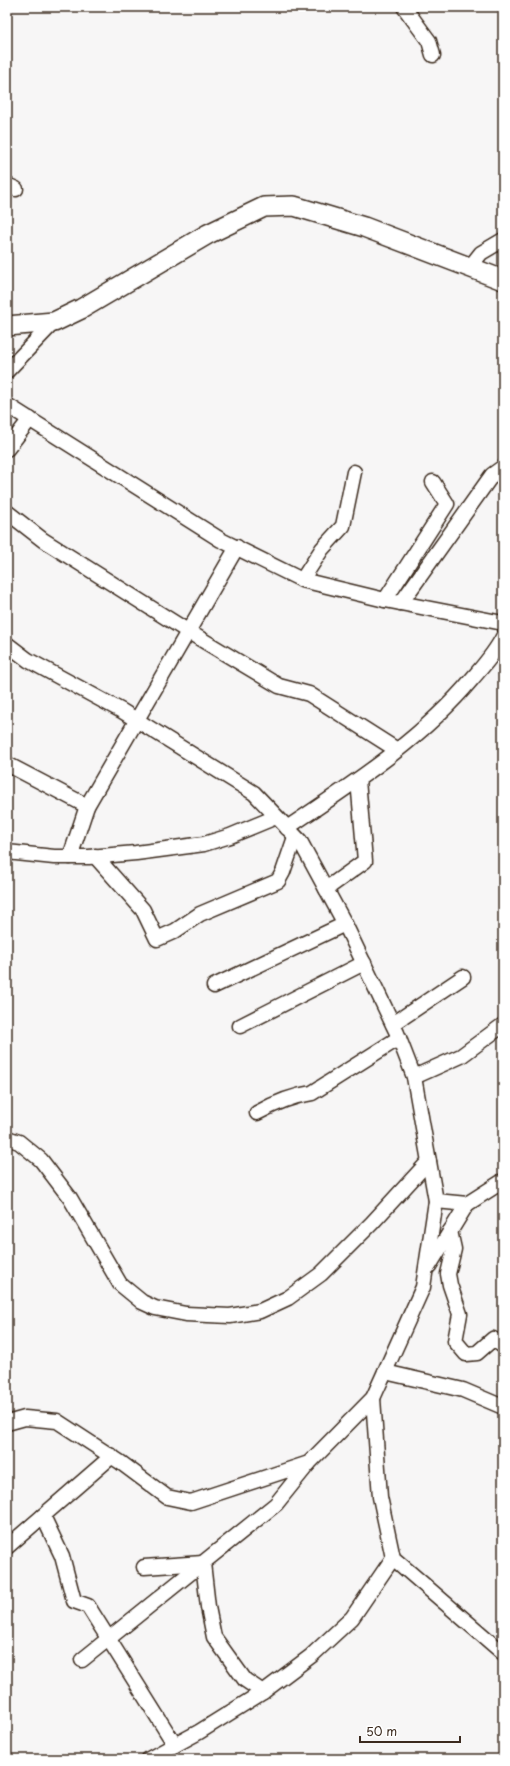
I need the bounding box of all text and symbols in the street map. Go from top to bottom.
scale bar [360,1718,460,1744]
text: 50 m [366,1722,397,1740]

